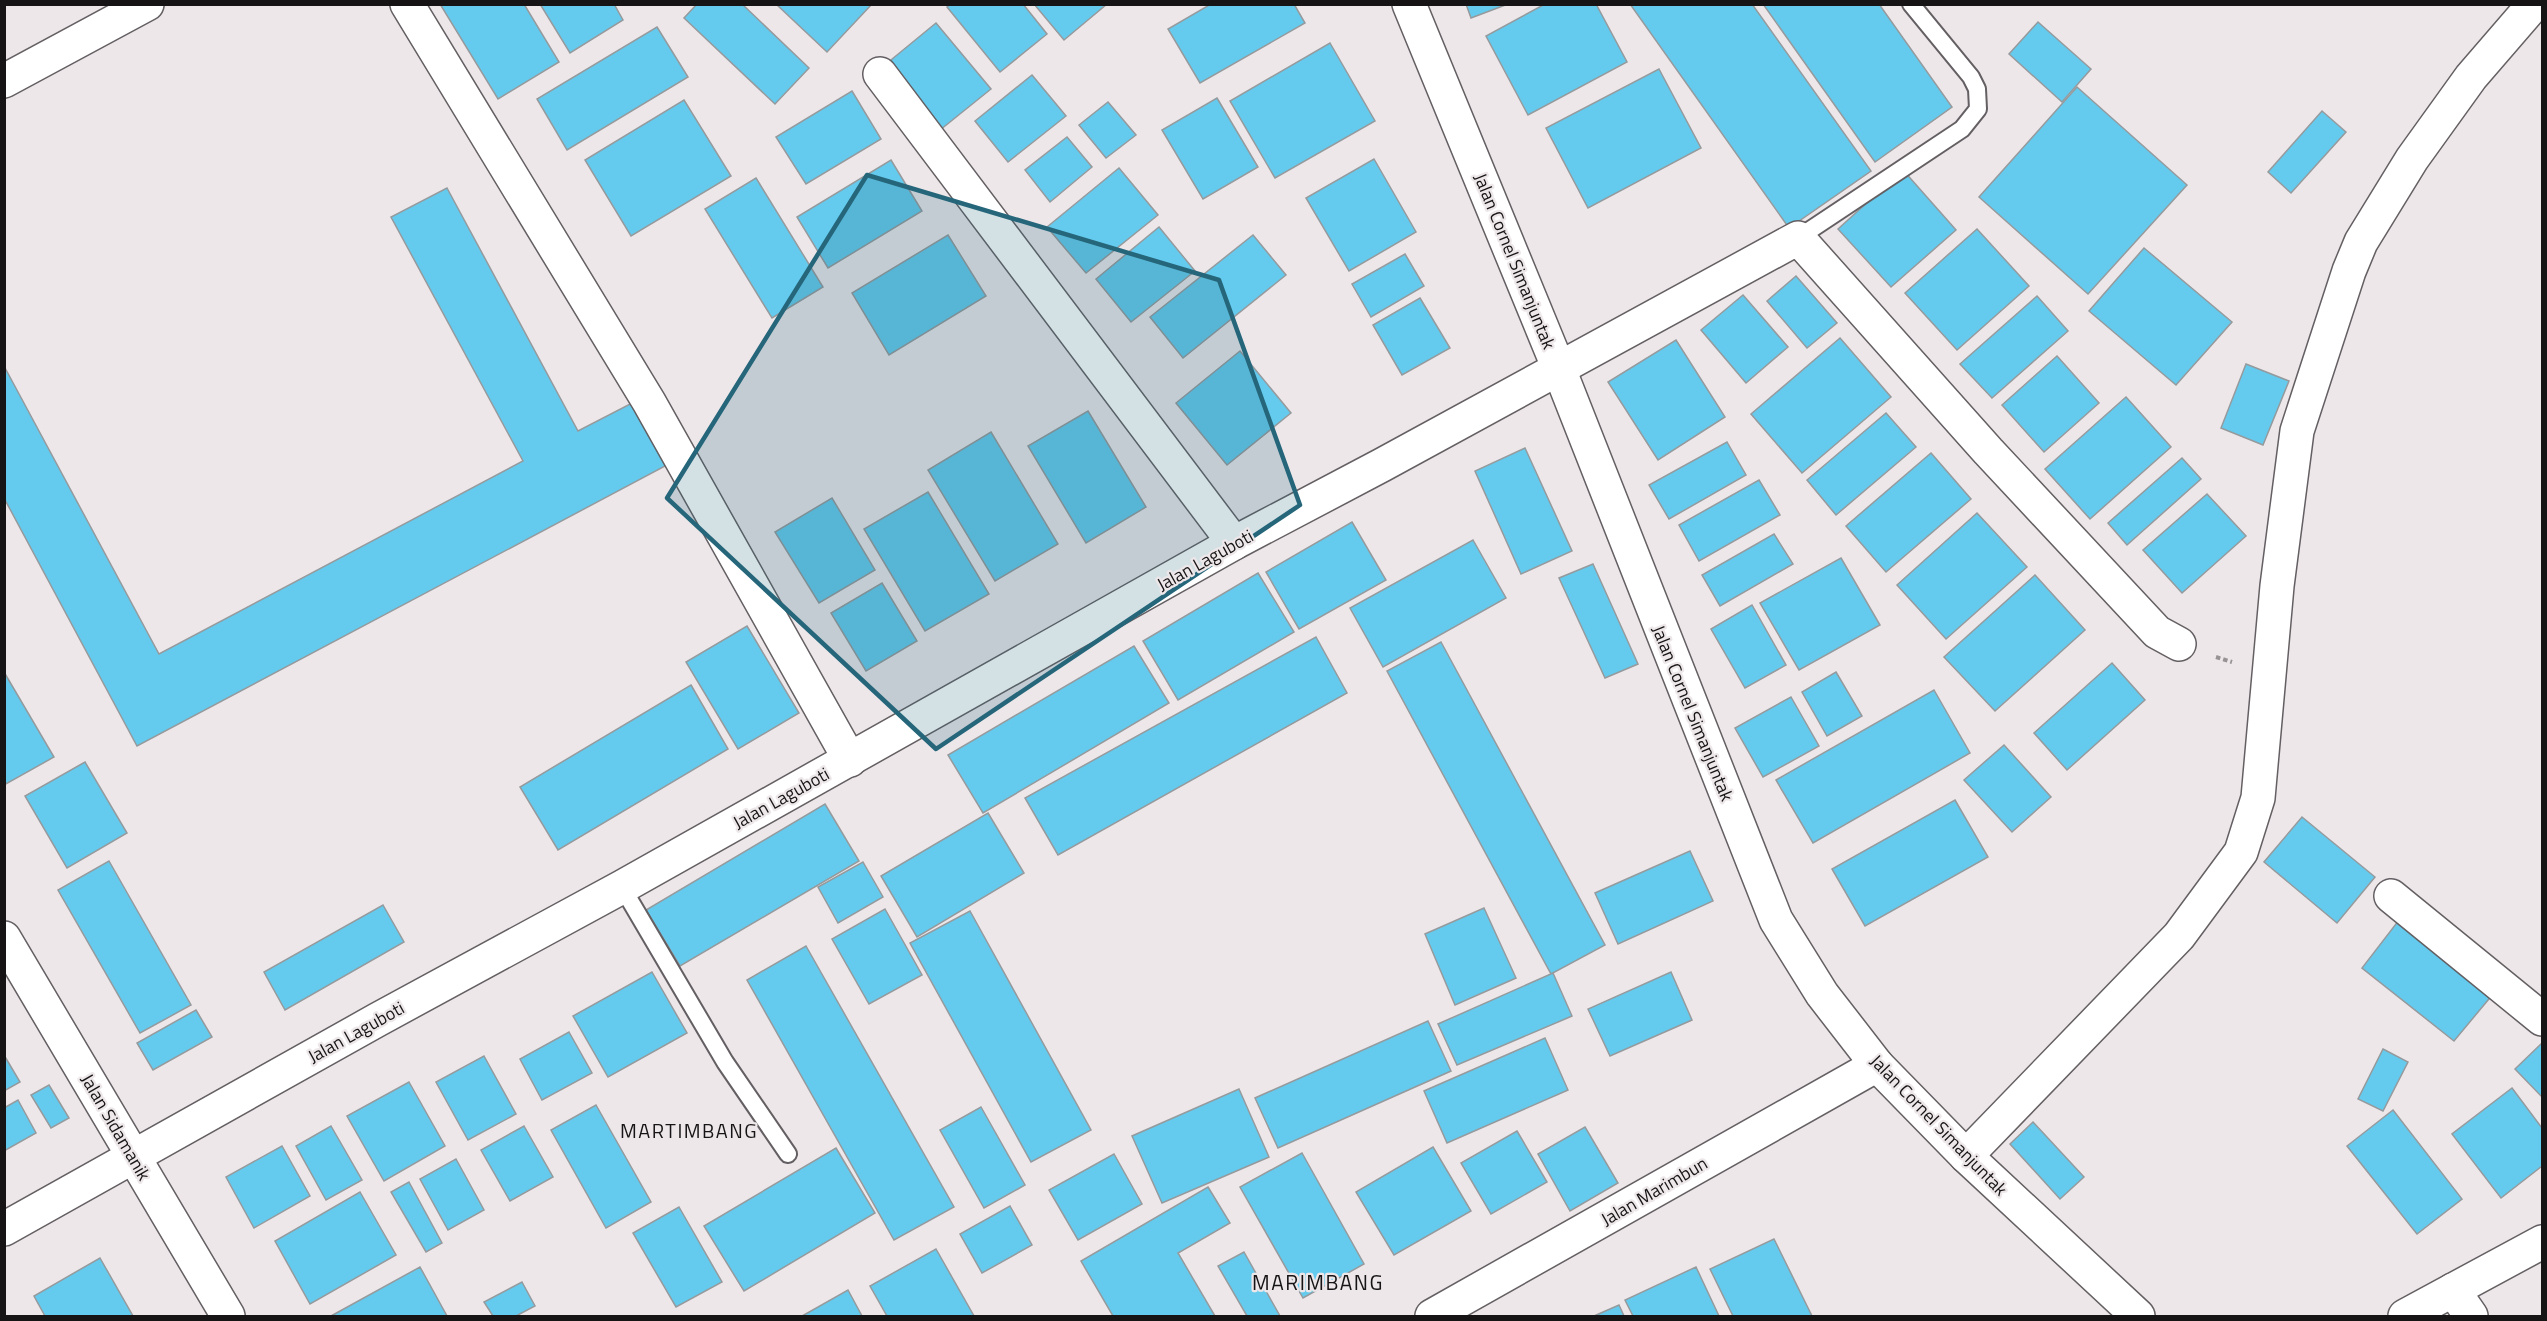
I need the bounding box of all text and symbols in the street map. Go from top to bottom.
street label: Jalan Cornel Simanjuntak [1467,169,1563,353]
street label: Jalan Laguboti [1152,522,1258,598]
street label: Jalan Cornel Simanjuntak [1645,621,1741,805]
street label: Jalan Laguboti [728,760,834,836]
street label: Jalan Laguboti [303,994,409,1070]
street label: Jalan Cornel Simanjuntak [1864,1048,2014,1202]
street label: Jalan Sidamanik [74,1068,158,1186]
district label: MARTIMBANG [620,1115,758,1146]
street label: Jalan Marimbun [1596,1150,1712,1232]
district label: MARIMBANG [1252,1266,1384,1298]

